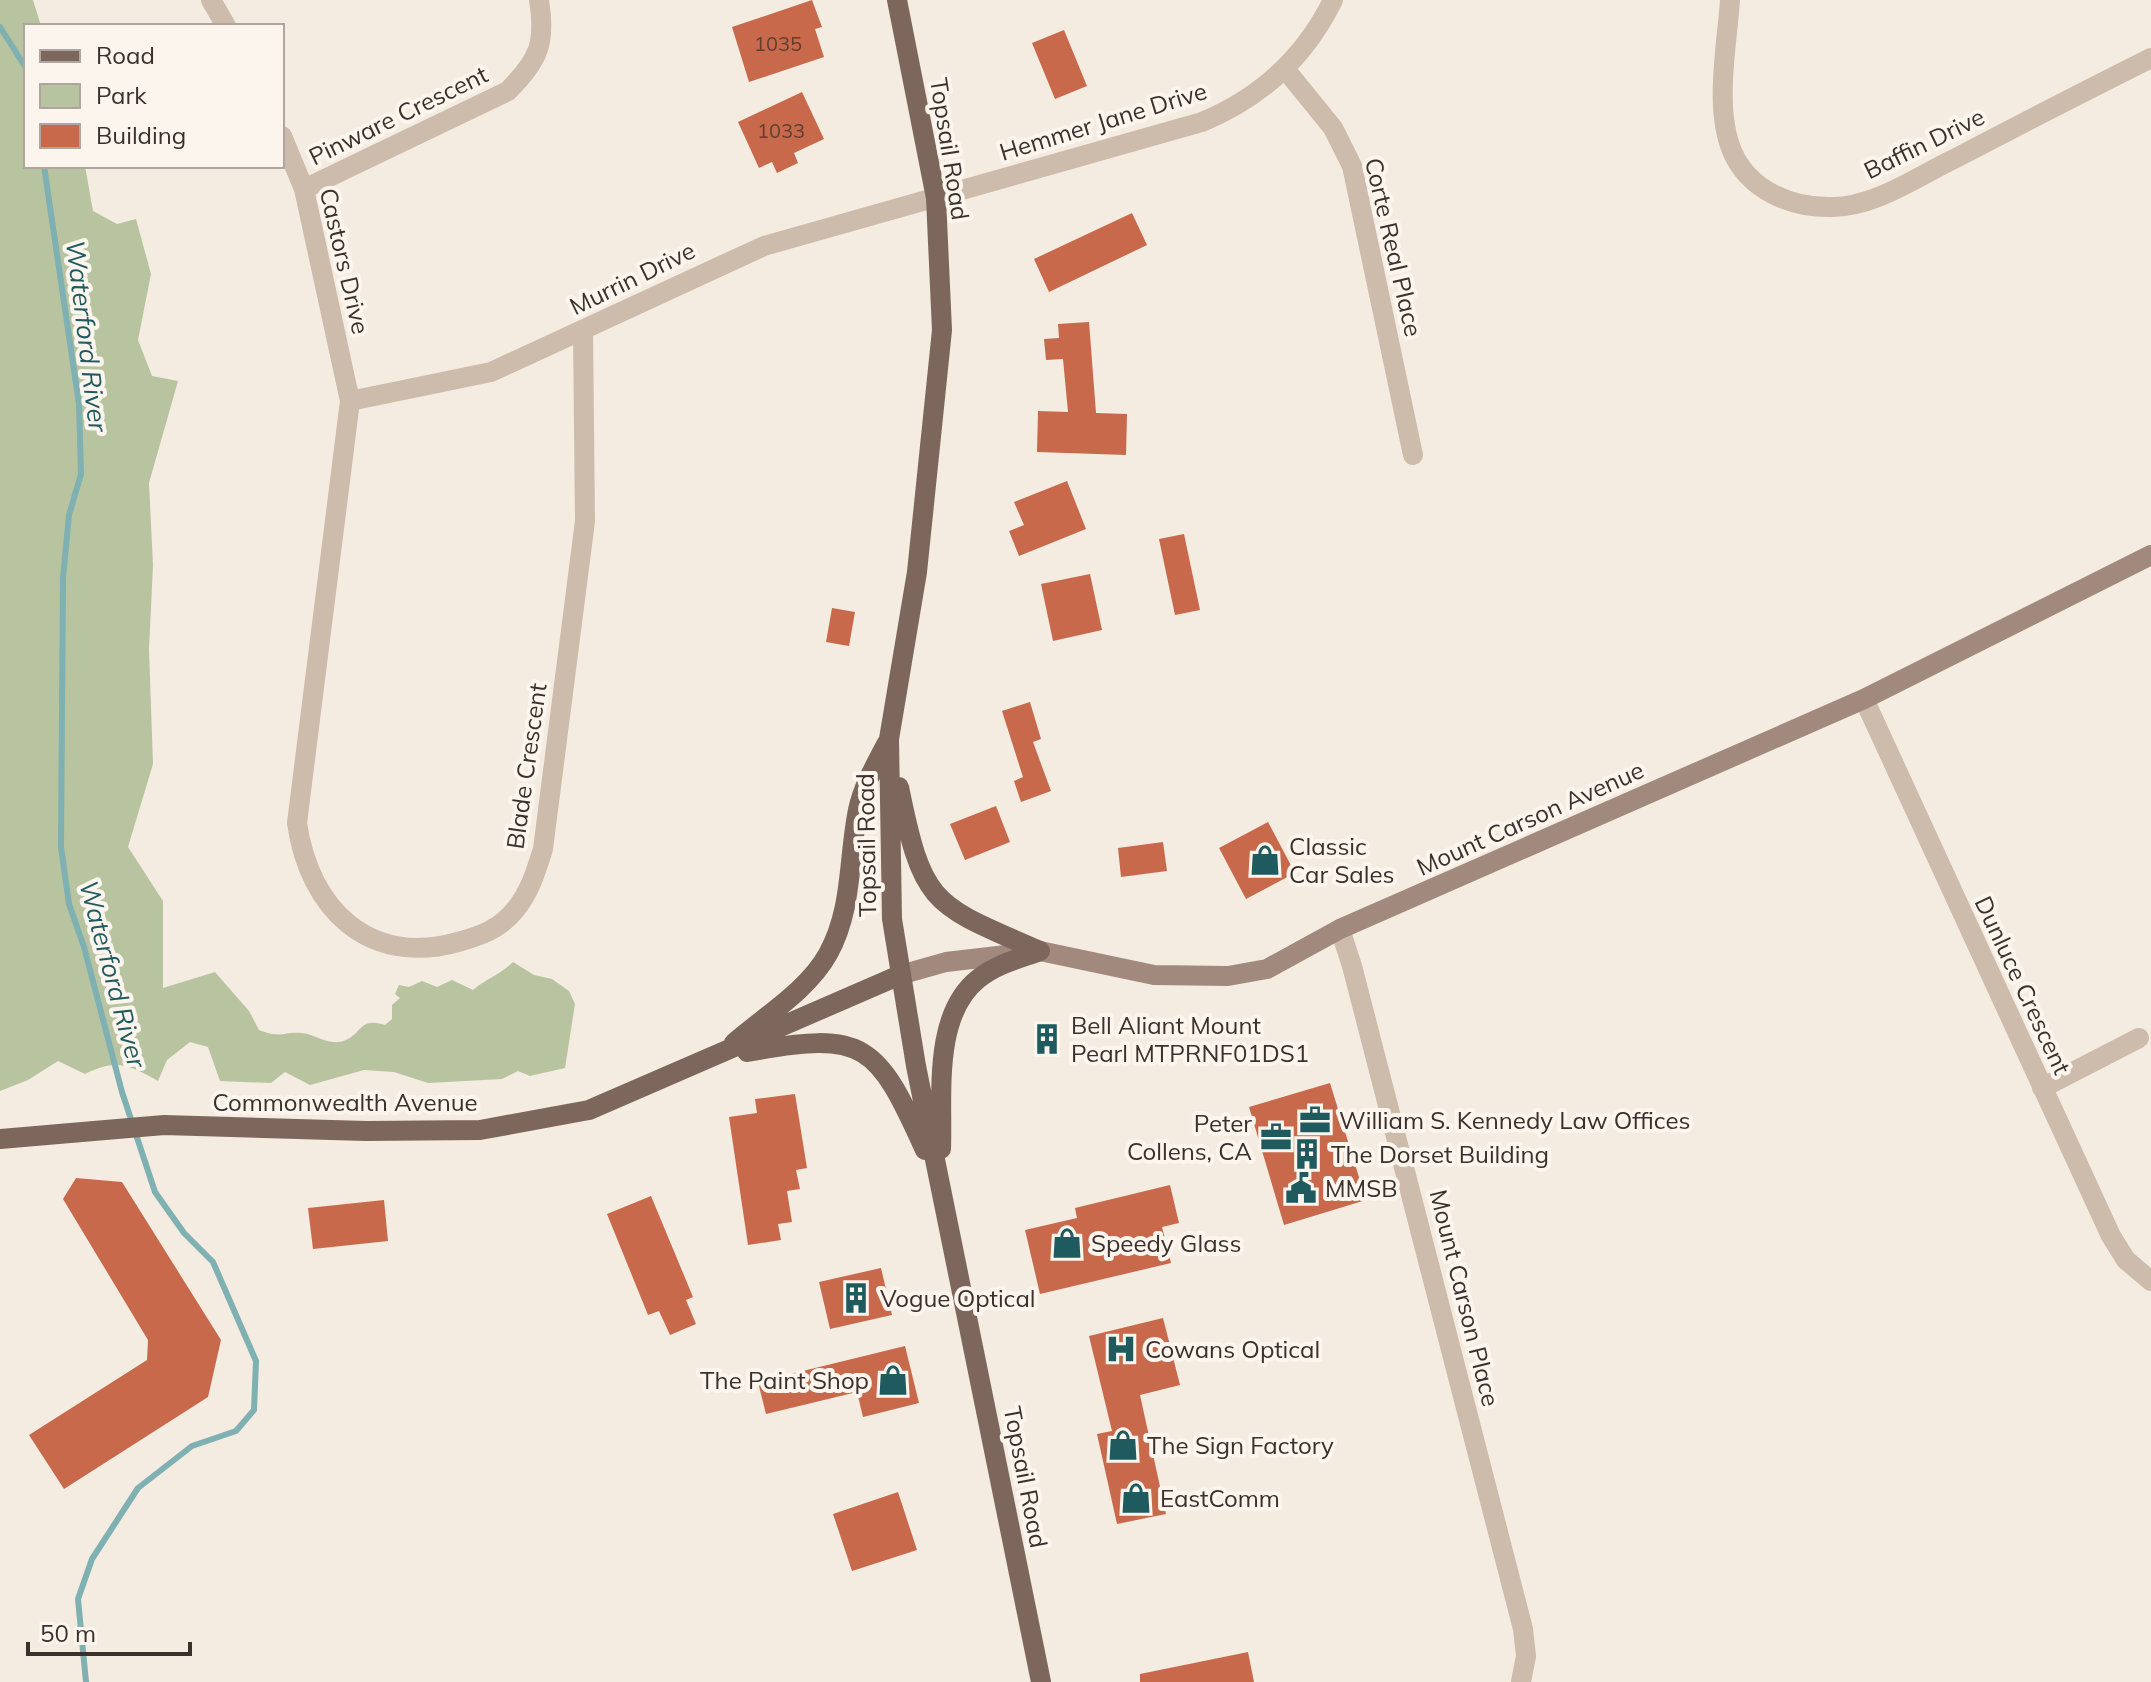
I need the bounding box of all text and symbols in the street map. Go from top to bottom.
legend [24,24,284,168]
house number: 1035 [754,31,802,56]
text: Road [96,40,155,70]
street label: Pinware Crescent [304,59,492,171]
street label: Hemmer Jane Drive [996,75,1210,167]
street label: Topsail Road [924,76,976,222]
text: Park [96,80,147,110]
street label: Baffin Drive [1859,101,1989,185]
house number: 1033 [757,118,805,143]
text: Building [96,120,186,150]
street label: Corte Real Place [1359,155,1429,339]
street label: Castors Drive [314,185,376,337]
street label: Murrin Drive [564,235,700,321]
water label: Waterford River [59,238,115,435]
street label: Blade Crescent [500,681,552,851]
street label: Mount Carson Avenue [1412,754,1648,882]
street label: Topsail Road [850,773,882,917]
place label: Classic Car Sales [1289,831,1394,889]
shop icon: Classic Car Sales [1248,843,1282,877]
water label: Waterford River [72,877,154,1073]
street label: Dunluce Crescent [1969,891,2077,1079]
place label: Bell Aliant Mount Pearl MTPRNF01DS1 [1071,1010,1309,1068]
building icon: Bell Aliant Mount Pearl MTPRNF01DS1 [1030,1022,1064,1056]
street label: Commonwealth Avenue [212,1087,478,1117]
office icon: William S. Kennedy Law Offices [1298,1103,1332,1137]
place label: William S. Kennedy Law Offices [1339,1105,1690,1135]
place label: Peter Collens, CA [1127,1108,1252,1166]
office icon: Peter Collens, CA [1259,1120,1293,1154]
building icon: The Dorset Building [1290,1137,1324,1171]
place label: The Dorset Building [1331,1139,1549,1169]
public building icon: MMSB [1284,1171,1318,1205]
place label: MMSB [1325,1173,1397,1203]
street label: Mount Carson Place [1424,1187,1506,1409]
shop icon: Speedy Glass [1050,1226,1084,1260]
place label: Speedy Glass [1091,1228,1241,1258]
building icon: Vogue Optical [839,1281,873,1315]
place label: Vogue Optical [880,1283,1036,1313]
hospital icon: Cowans Optical [1104,1332,1138,1366]
place label: Cowans Optical [1145,1334,1320,1364]
shop icon: The Paint Shop [876,1363,910,1397]
place label: The Paint Shop [700,1365,869,1395]
street label: Topsail Road [998,1404,1054,1550]
shop icon: The Sign Factory [1106,1428,1140,1462]
place label: The Sign Factory [1147,1430,1334,1460]
shop icon: EastComm [1119,1481,1153,1515]
place label: EastComm [1160,1483,1280,1513]
scale bar [28,1606,190,1656]
text: 50 m [40,1618,96,1648]

